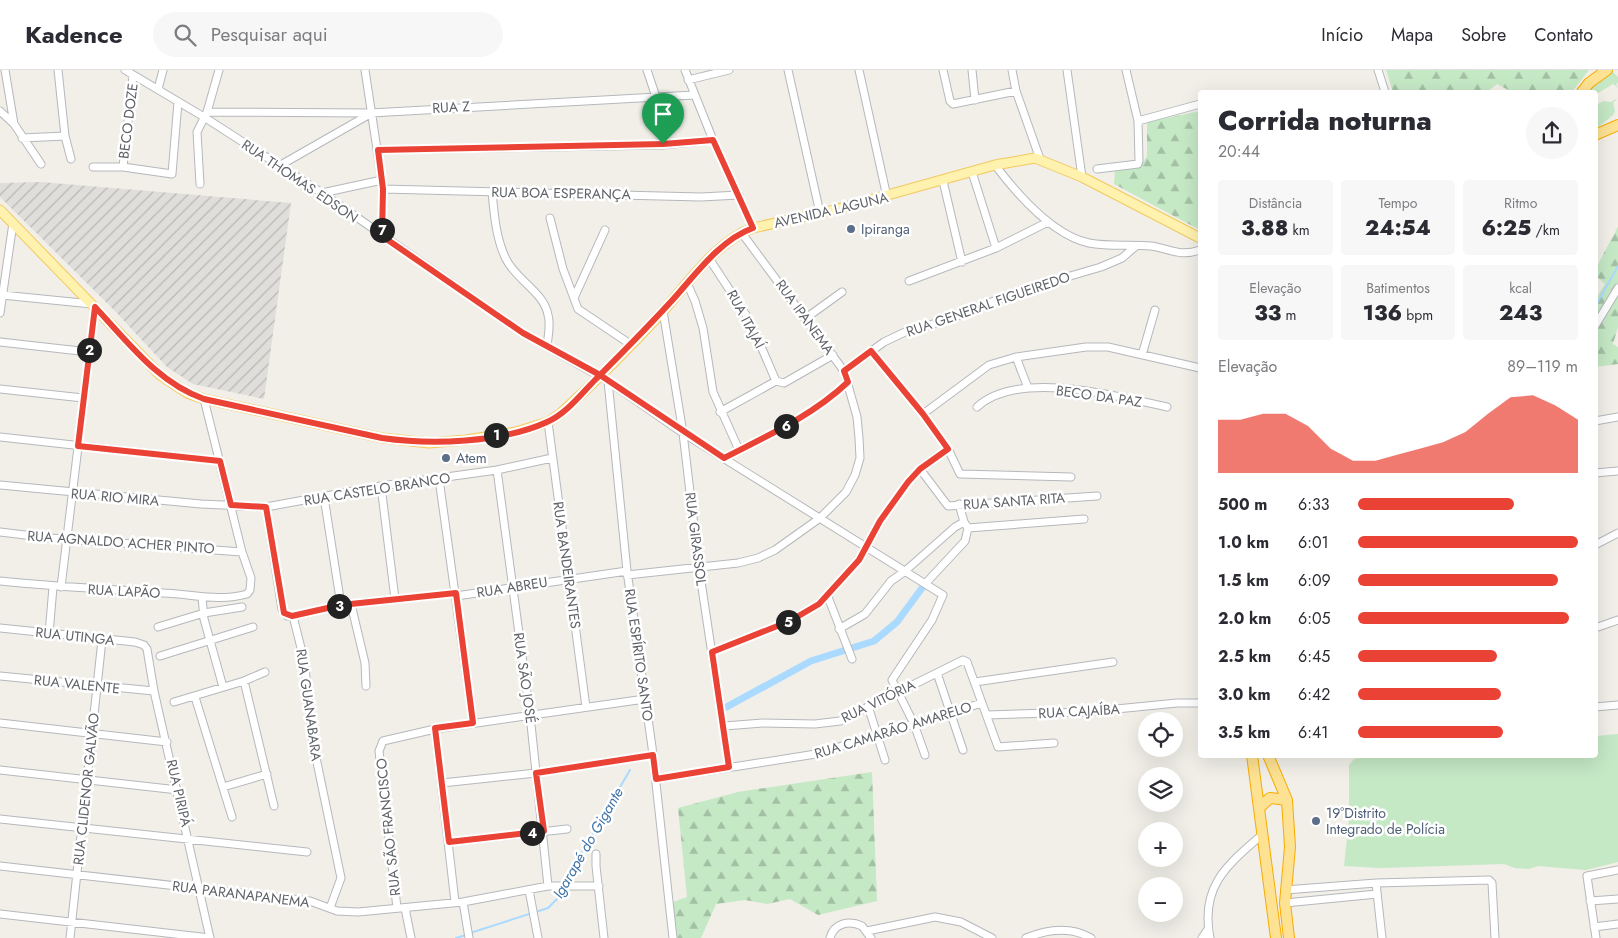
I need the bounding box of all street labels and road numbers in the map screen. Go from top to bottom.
street label: BECO DOZE [113,82,143,160]
street label: RUA Z [432,96,471,118]
street label: RUA THOMAS EDSON [238,134,362,228]
street label: RUA BOA ESPERANÇA [491,182,632,204]
street label: AVENIDA LAGUNA [772,187,891,233]
street label: RUA GENERAL FIGUEIREDO [903,267,1073,341]
street label: RUA IPANEMA [771,275,840,359]
street label: RUA ITAJAÍ [722,286,770,352]
street label: BECO DA PAZ [1055,380,1144,412]
street label: RUA CASTELO BRANCO [302,468,452,510]
street label: RUA RIO MIRA [70,483,161,511]
street label: RUA SANTA RITA [962,487,1066,515]
street label: RUA GIRASSOL [680,491,712,588]
street label: RUA BANDEIRANTES [548,500,586,630]
street label: RUA AGNALDO ACHER PINTO [27,525,215,559]
street label: RUA ABREU [475,572,549,602]
street label: RUA LAPÃO [87,579,161,603]
street label: RUA ESPÍRITO SANTO [620,588,658,722]
street label: RUA UTINGA [35,622,116,650]
street label: RUA SÃO JOSÉ [509,631,541,725]
street label: RUA GUANABARA [291,648,327,763]
street label: RUA VALENTE [33,670,121,698]
street label: RUA VITÓRIA [838,674,919,728]
street label: RUA CAMARÃO AMARELO [812,697,974,763]
street label: RUA CAJAÍBA [1038,699,1121,723]
street label: RUA CLIDENOR GALVÃO [68,712,104,866]
street label: RUA PIRIPÁ [162,757,197,829]
street label: RUA SÃO FRANCISCO [371,757,405,897]
street label: RUA PARANAPANEMA [171,876,312,912]

